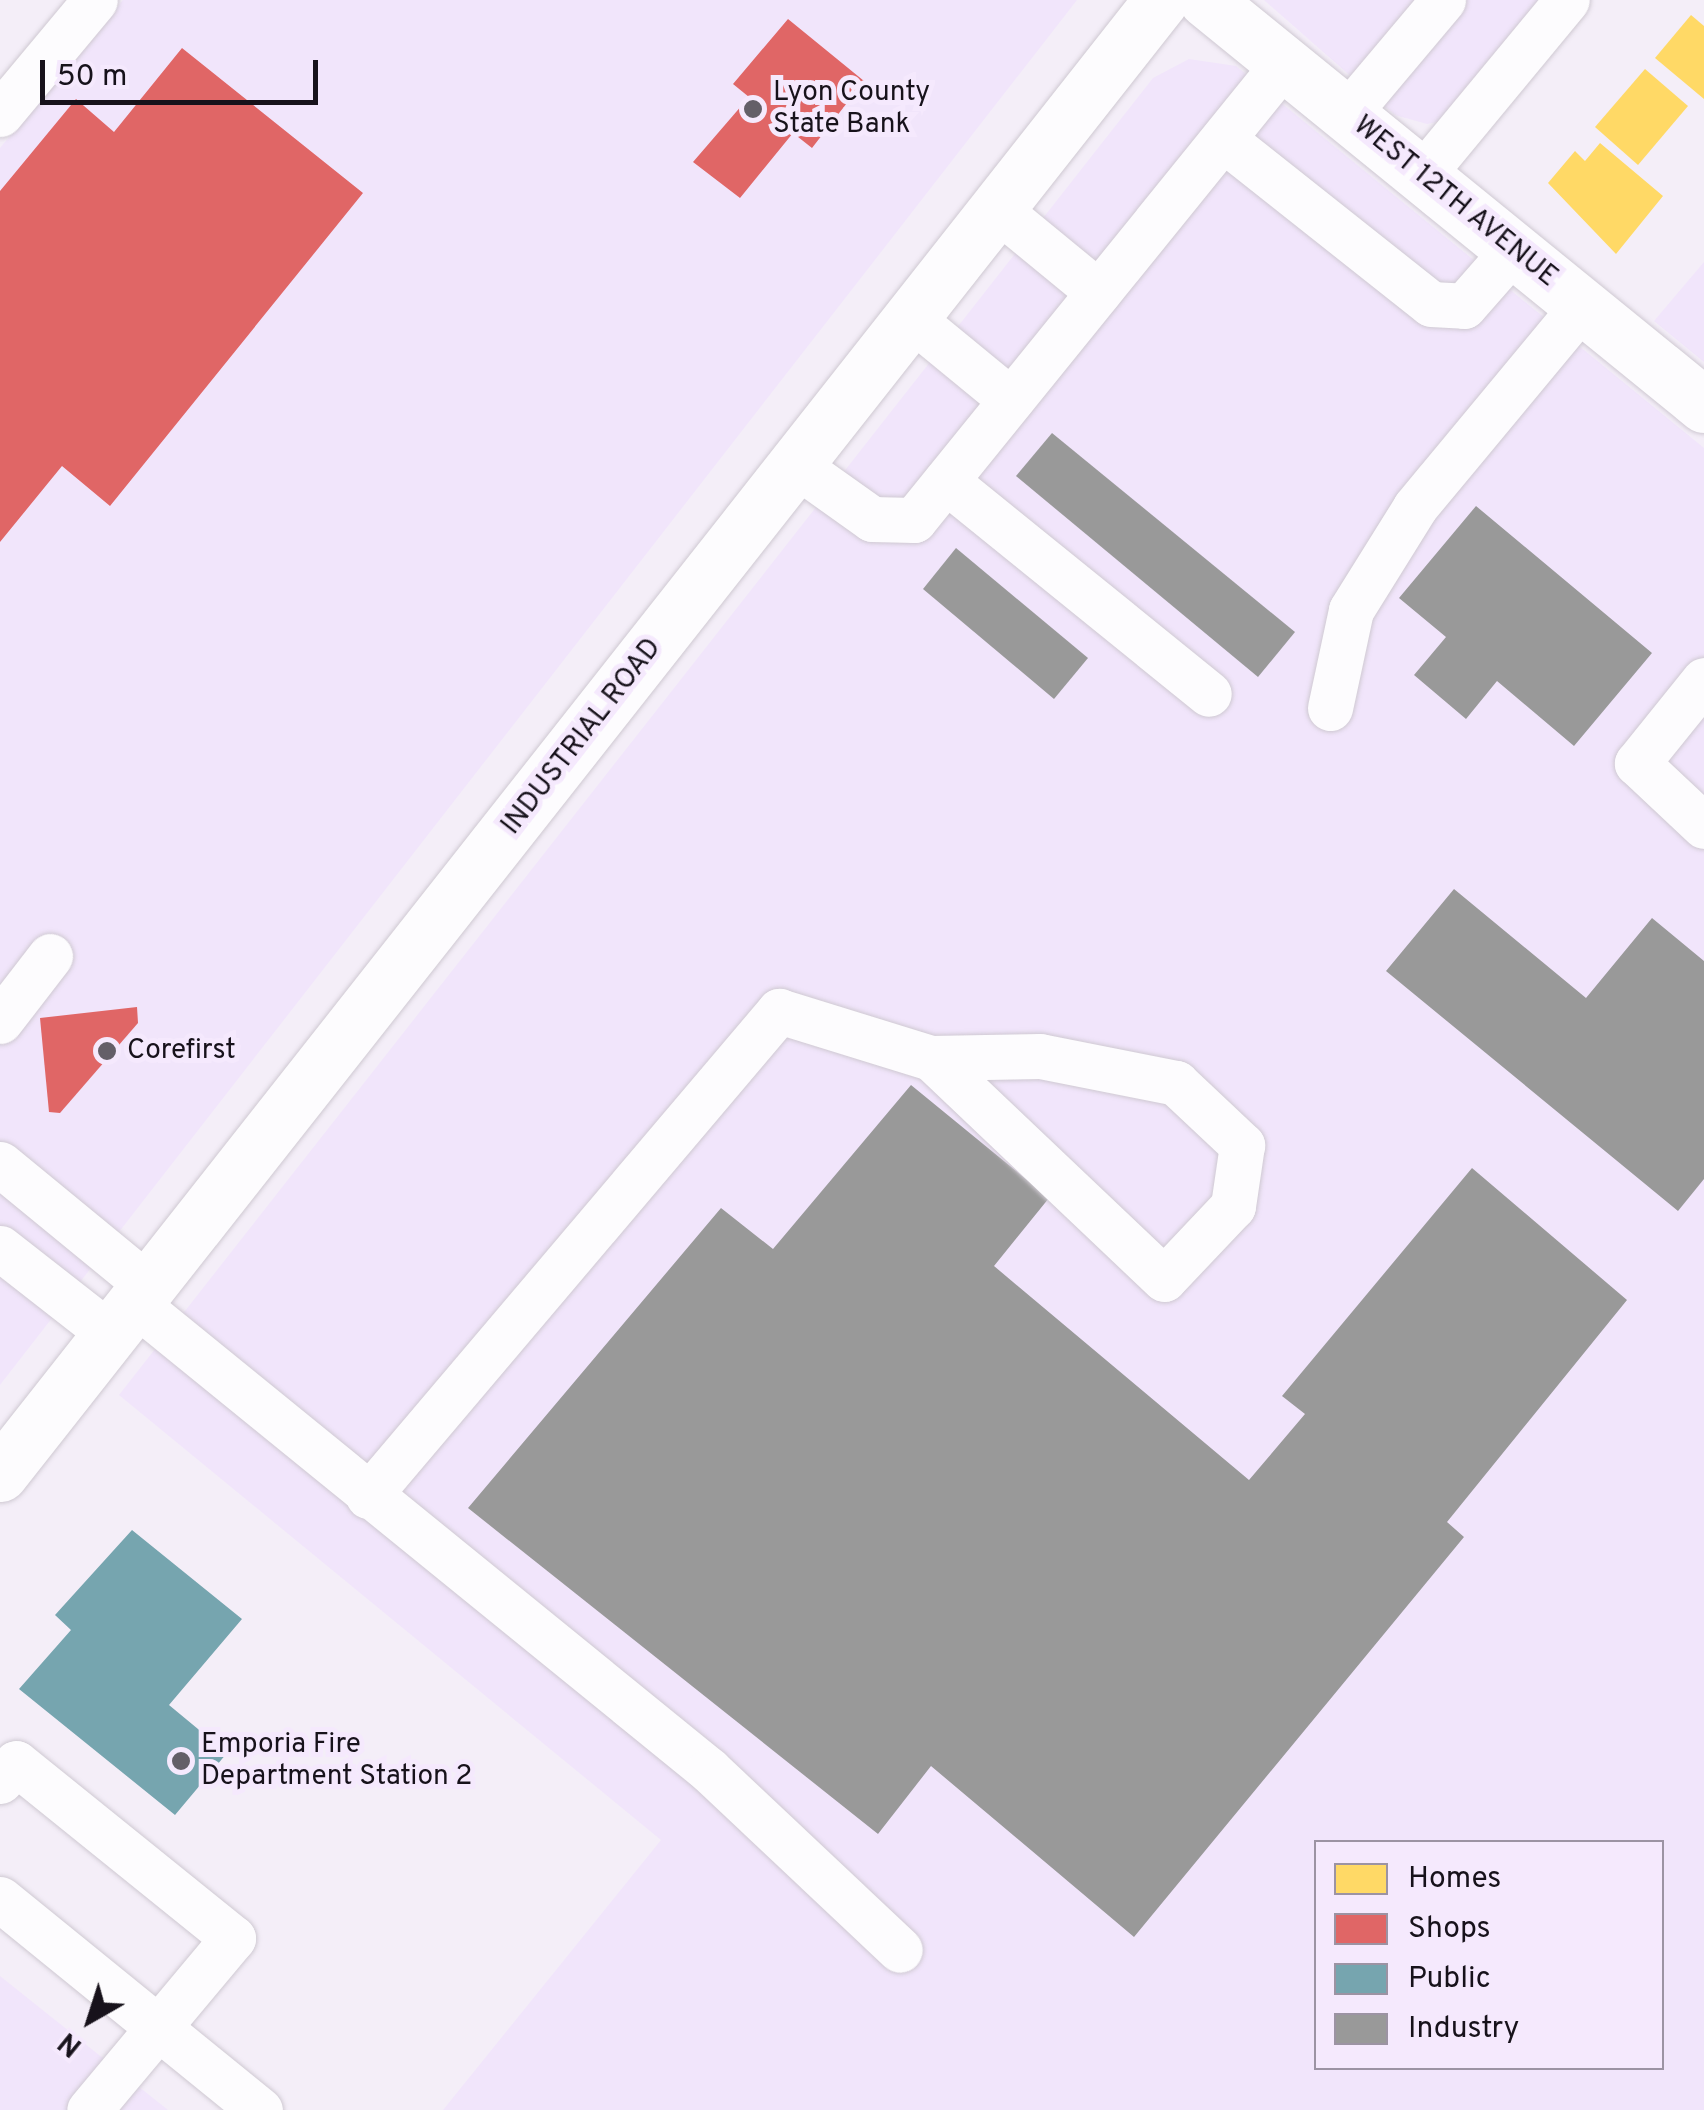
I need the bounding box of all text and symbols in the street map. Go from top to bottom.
scale bar [45,40,322,102]
text: 50 m [57,59,127,96]
place label: Lyon County State Bank [773,76,930,142]
marker: Lyon County State Bank [742,98,764,120]
street label: WEST 12TH AVENUE [1345,109,1565,295]
street label: INDUSTRIAL ROAD [495,632,669,842]
place label: Corefirst [127,1034,236,1068]
marker: Corefirst [96,1040,118,1062]
place label: Emporia Fire Department Station 2 [201,1728,472,1794]
marker: Emporia Fire Department Station 2 [170,1750,192,1772]
legend [1314,1840,1664,2070]
text: Homes [1408,1861,1501,1898]
text: Shops [1408,1911,1491,1948]
text: Public [1408,1961,1491,1998]
north arrow [40,1970,140,2070]
text: Industry [1408,2011,1519,2048]
text: N [52,2023,90,2064]

